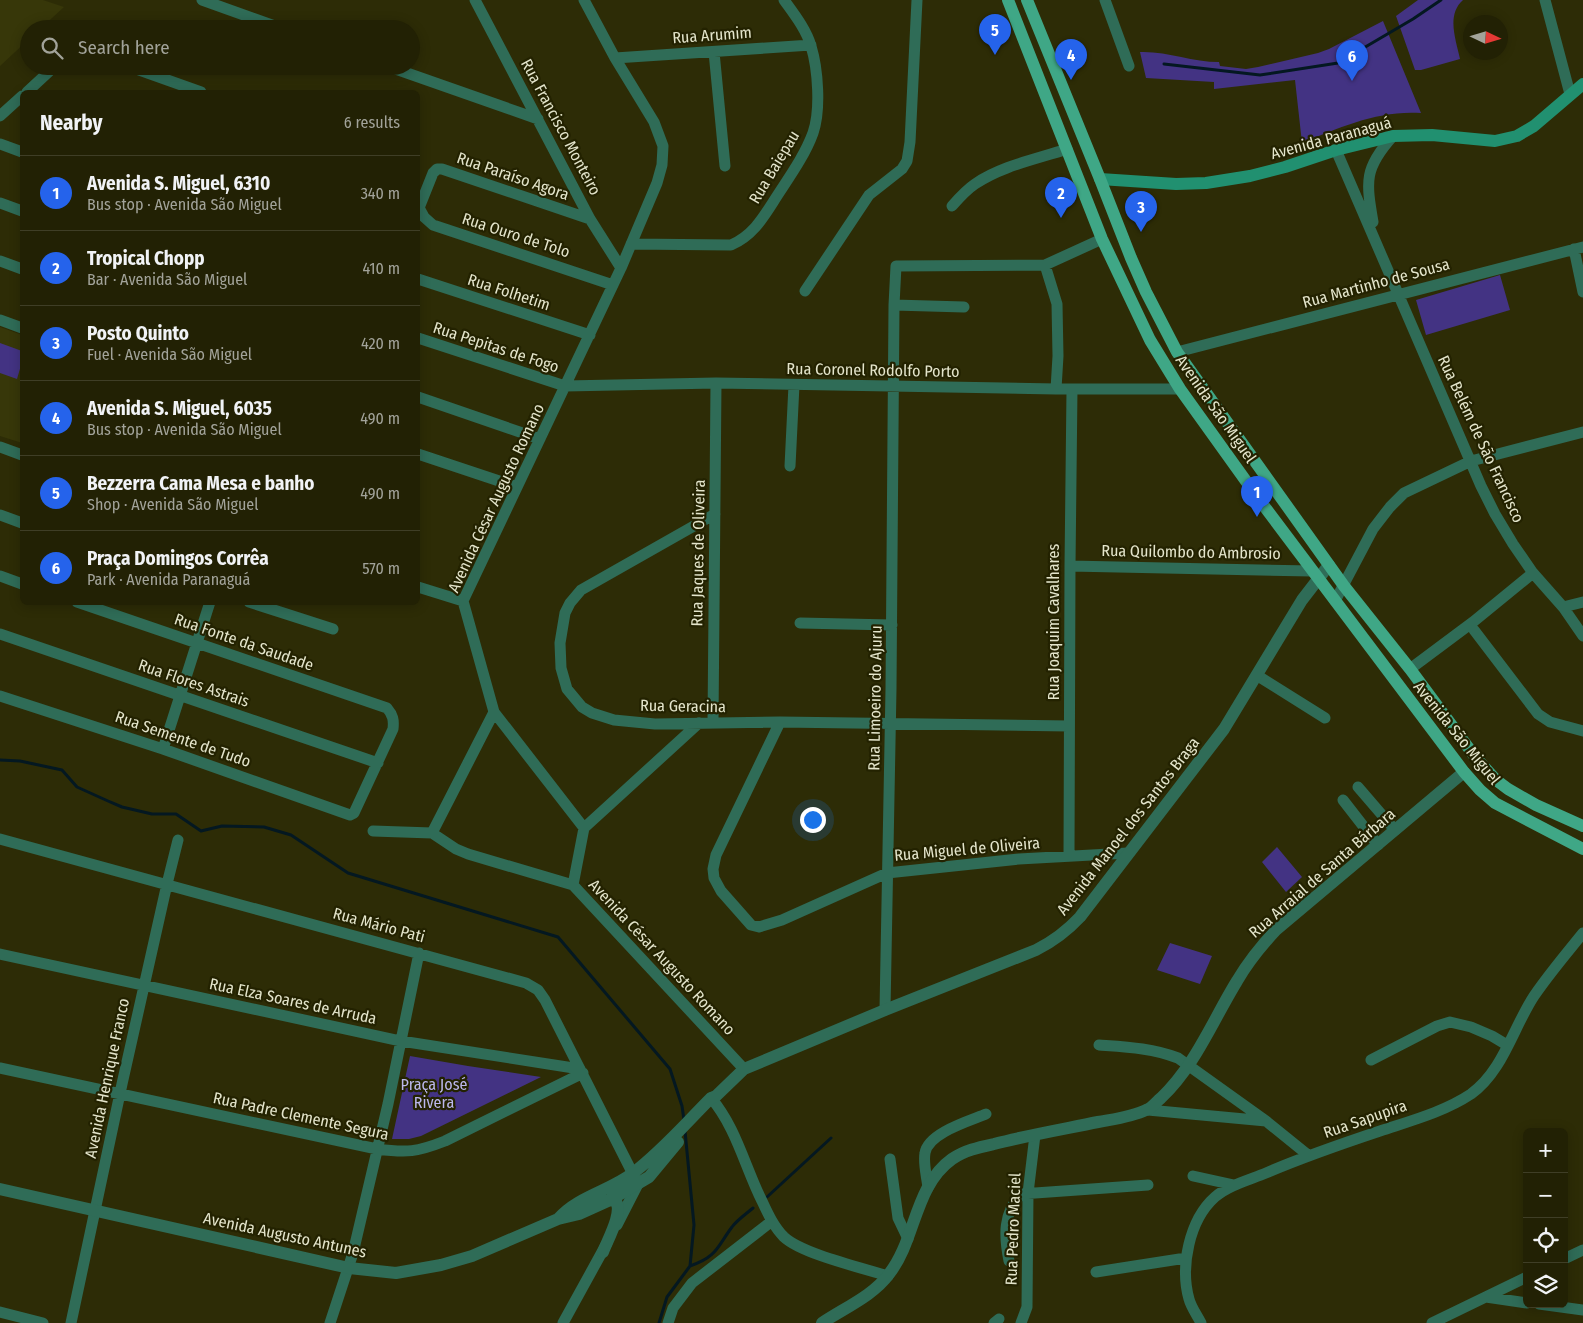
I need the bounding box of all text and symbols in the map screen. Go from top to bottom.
pin: 5 [979,14,1011,55]
north arrow [1463,15,1508,60]
search box [20,20,420,75]
street label: Rua Arumim [672,23,752,47]
icon: search [38,34,66,62]
text: Search here [78,36,170,59]
pin: 4 [1055,39,1087,80]
pin: 6 [1336,40,1368,81]
street label: Rua Francisco Monteiro [517,56,605,198]
text: Nearby [40,110,102,136]
text: 6 results [344,113,400,132]
street label: Avenida Paranaguá [1269,113,1393,163]
street label: Rua Baiepau [745,127,803,207]
street label: Rua Paraíso Agora [455,148,572,204]
text: Avenida S. Miguel, 6310 [87,172,270,195]
pin: 2 [1045,177,1077,218]
text: 1 [53,184,59,203]
text: 340 m [361,184,400,203]
pin: 3 [1125,191,1157,232]
text: Bus stop · Avenida São Miguel [87,195,282,214]
street label: Rua Ouro de Tolo [460,209,572,261]
text: Tropical Chopp [87,247,205,270]
street label: Rua Martinho de Sousa [1300,254,1452,312]
text: 2 [52,259,60,278]
text: 410 m [362,259,400,278]
text: Bar · Avenida São Miguel [87,270,247,289]
street label: Rua Folhetim [465,270,553,314]
street label: Rua Pepitas de Fogo [431,318,561,376]
text: Posto Quinto [87,322,189,345]
text: 3 [52,334,60,353]
text: 420 m [361,334,400,353]
text: Fuel · Avenida São Miguel [87,345,252,364]
street label: Avenida São Miguel [1172,351,1260,467]
street label: Rua Belém de São Francisco [1434,352,1528,526]
street label: Rua Coronel Rodolfo Porto [786,359,960,381]
text: Avenida S. Miguel, 6035 [87,397,272,420]
street label: Avenida César Augusto Romano [444,401,548,595]
text: 4 [52,409,60,428]
text: 490 m [360,409,400,428]
text: Bus stop · Avenida São Miguel [87,420,282,439]
text: Bezzerra Cama Mesa e banho [87,472,314,495]
pin: 1 [1241,476,1273,517]
street label: Rua Jaques de Oliveira [687,479,709,627]
text: 5 [52,484,60,503]
text: 490 m [360,484,400,503]
text: Shop · Avenida São Miguel [87,495,258,514]
street label: Rua Quilombo do Ambrosio [1101,541,1281,563]
street label: Rua Joaquim Cavalhares [1044,543,1063,700]
text: Praça Domingos Corrêa [87,547,269,570]
text: 6 [52,559,60,578]
text: 570 m [362,559,400,578]
text: Park · Avenida Paranaguá [87,570,250,589]
street label: Rua Fonte da Saudade [172,609,316,675]
street label: Rua Limoeiro do Ajuru [864,625,886,771]
street label: Rua Flores Astrais [136,655,252,711]
street label: Avenida São Miguel [1410,678,1504,788]
street label: Rua Geracina [640,696,726,716]
street label: Rua Semente de Tudo [113,707,253,771]
street label: Avenida Manoel dos Santos Braga [1053,733,1203,919]
street label: Rua Arraial de Santa Bárbara [1245,804,1399,942]
your location [800,807,826,833]
street label: Rua Miguel de Oliveira [893,833,1041,865]
street label: Avenida César Augusto Romano [585,875,739,1039]
street label: Rua Mário Pati [331,904,427,946]
street label: Rua Elza Soares de Arruda [208,974,379,1028]
street label: Avenida Henrique Franco [81,996,133,1160]
park label: Praça José Rivera [401,1075,467,1112]
street label: Rua Padre Clemente Segura [211,1088,391,1144]
street label: Rua Sapupira [1321,1096,1409,1142]
map controls [1523,1128,1568,1308]
button: + [1523,1128,1568,1173]
street label: Rua Pedro Maciel [1002,1172,1024,1286]
button: − [1523,1173,1568,1218]
street label: Avenida Augusto Antunes [202,1208,368,1262]
button: locate [1523,1218,1568,1263]
button: layers [1523,1263,1568,1308]

